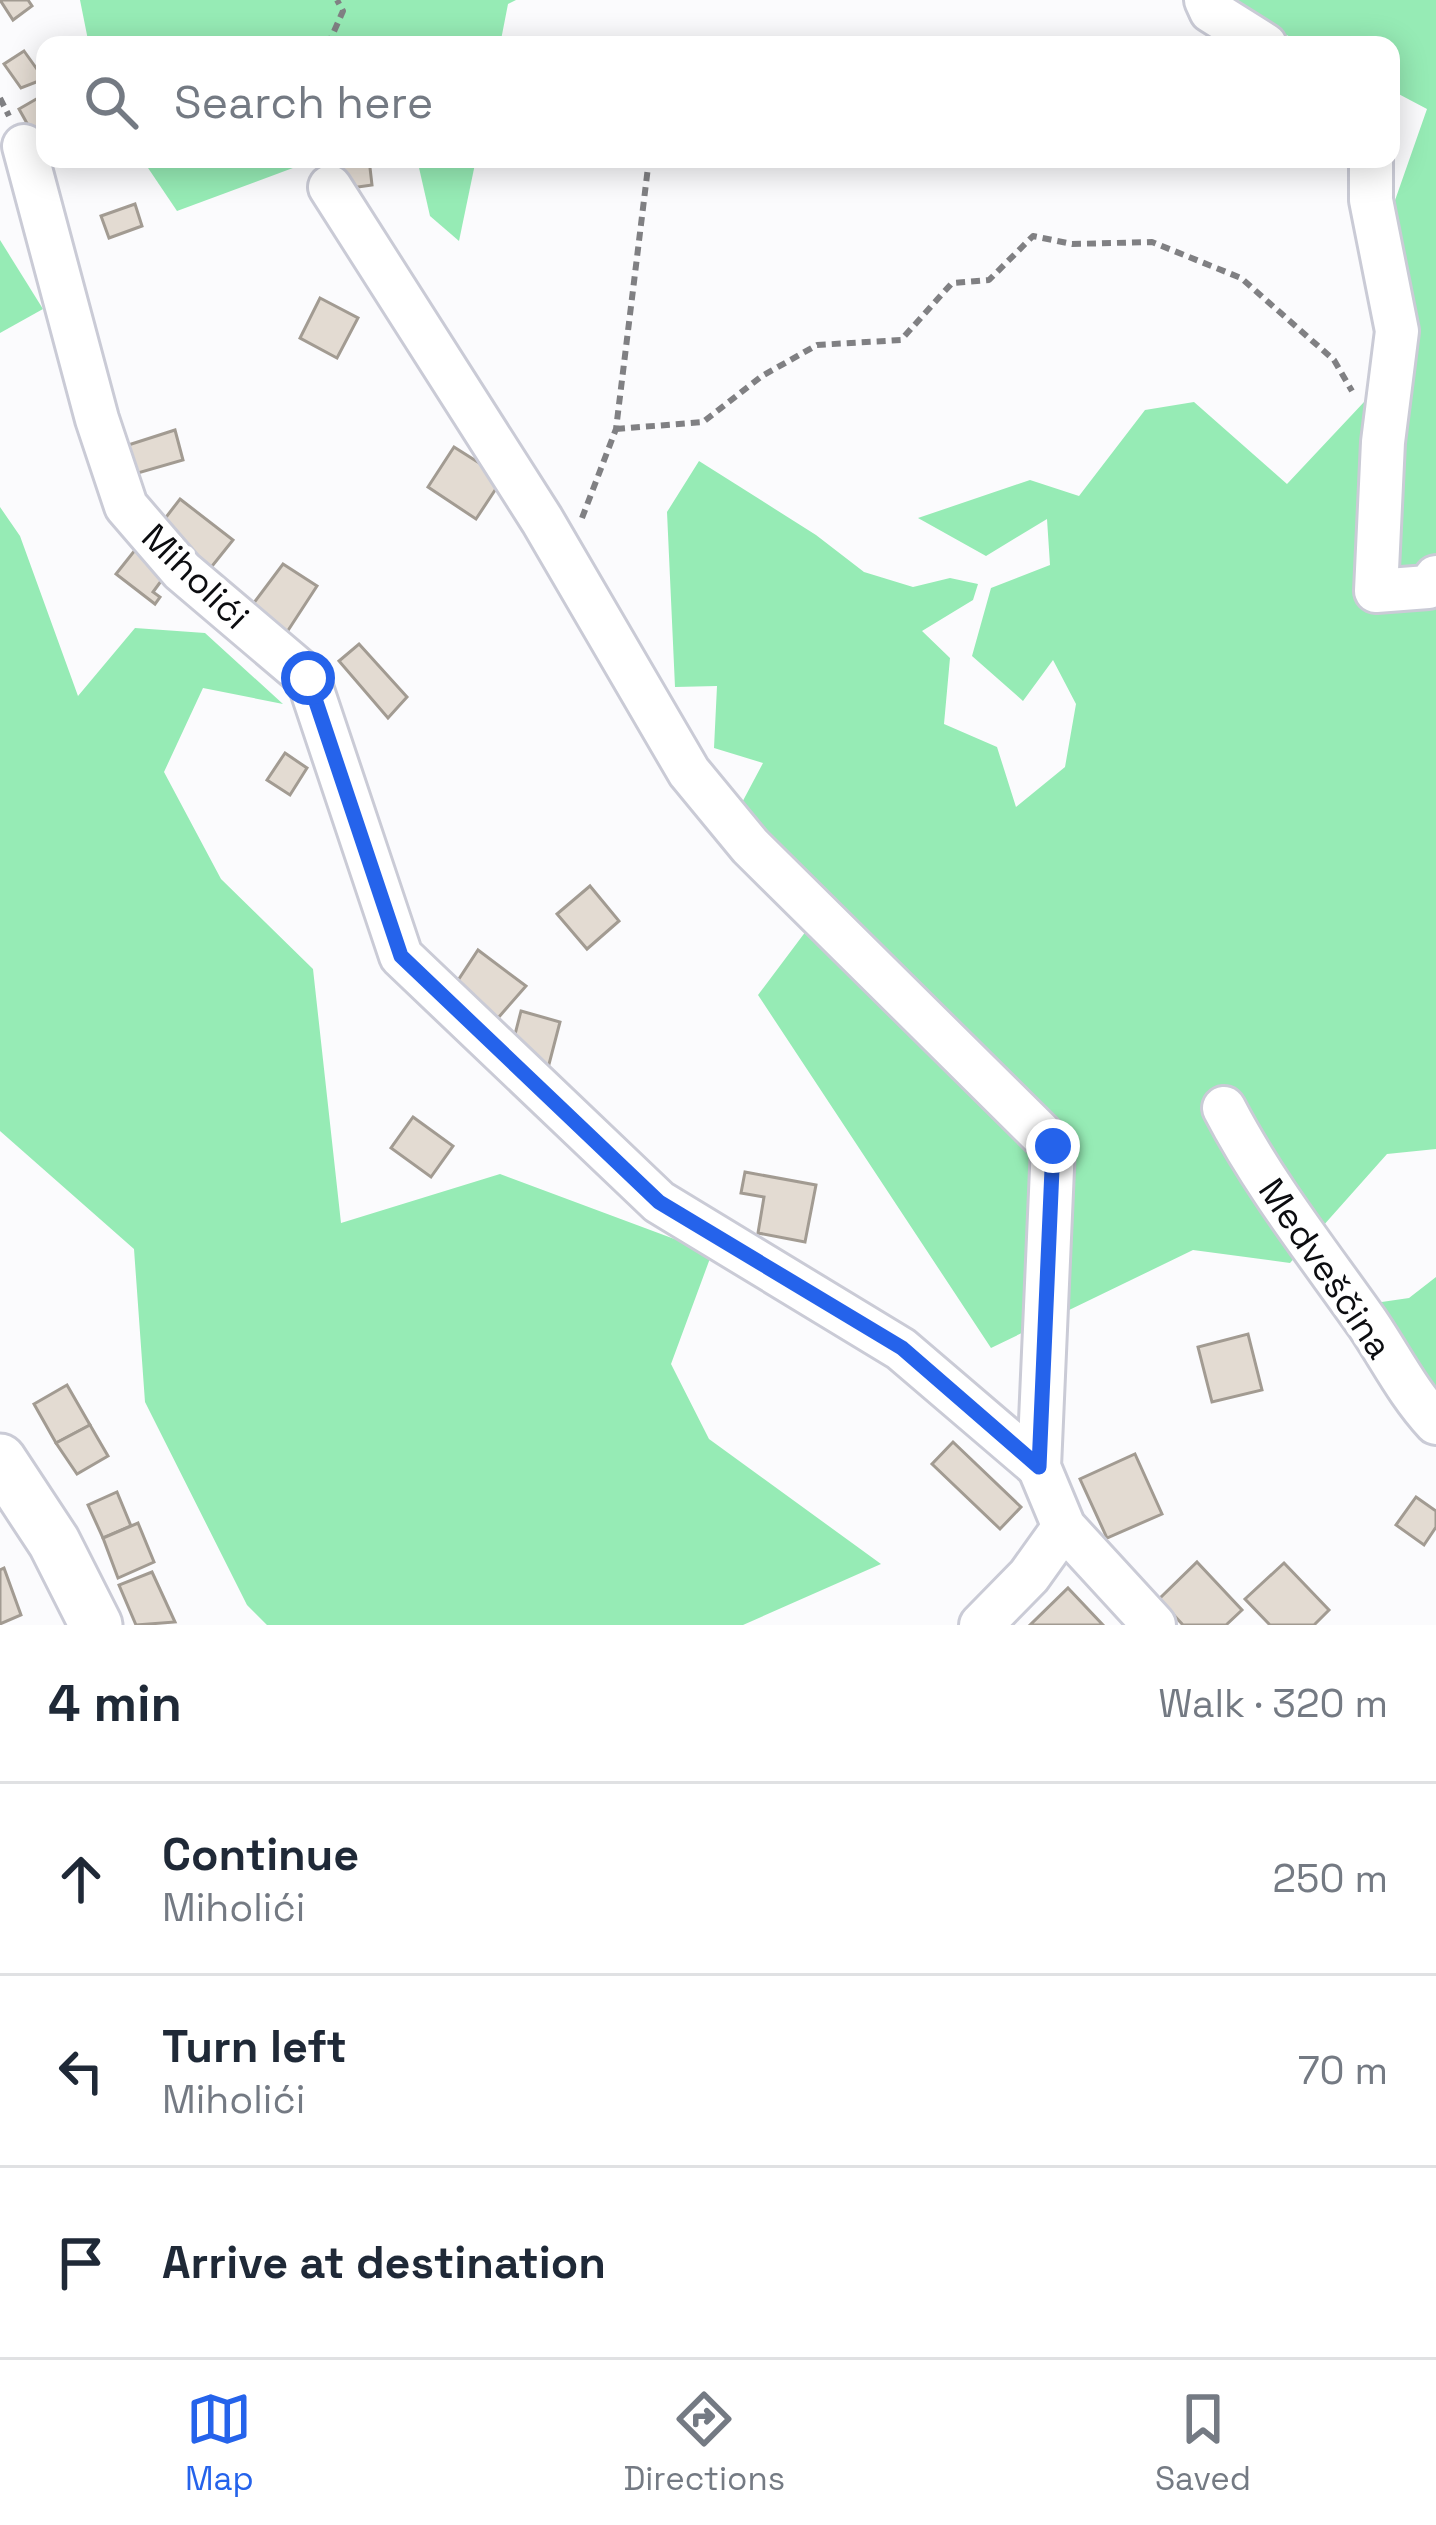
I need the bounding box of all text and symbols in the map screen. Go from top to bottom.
search box [36,36,1400,168]
icon: search [78,69,144,135]
text: Search here [174,74,433,131]
street label: Miholići [132,514,259,639]
route start [281,651,335,705]
route end [1026,1119,1080,1173]
street label: Medveščina [1248,1170,1402,1368]
text: 4 min [48,1671,182,1736]
text: Walk · 320 m [1158,1679,1388,1728]
text: Continue [162,1826,359,1883]
icon: ahead [48,1846,114,1912]
text: 250 m [1273,1854,1388,1903]
text: Miholići [162,1883,305,1932]
text: Turn left [162,2018,347,2075]
icon: left [48,2038,114,2104]
text: 70 m [1298,2046,1388,2095]
text: Miholići [162,2075,305,2124]
icon: arrive [48,2230,114,2296]
text: Arrive at destination [162,2234,606,2291]
tab: Map [185,2386,254,2500]
tab: Directions [623,2386,785,2500]
tab: Saved [1155,2386,1251,2500]

